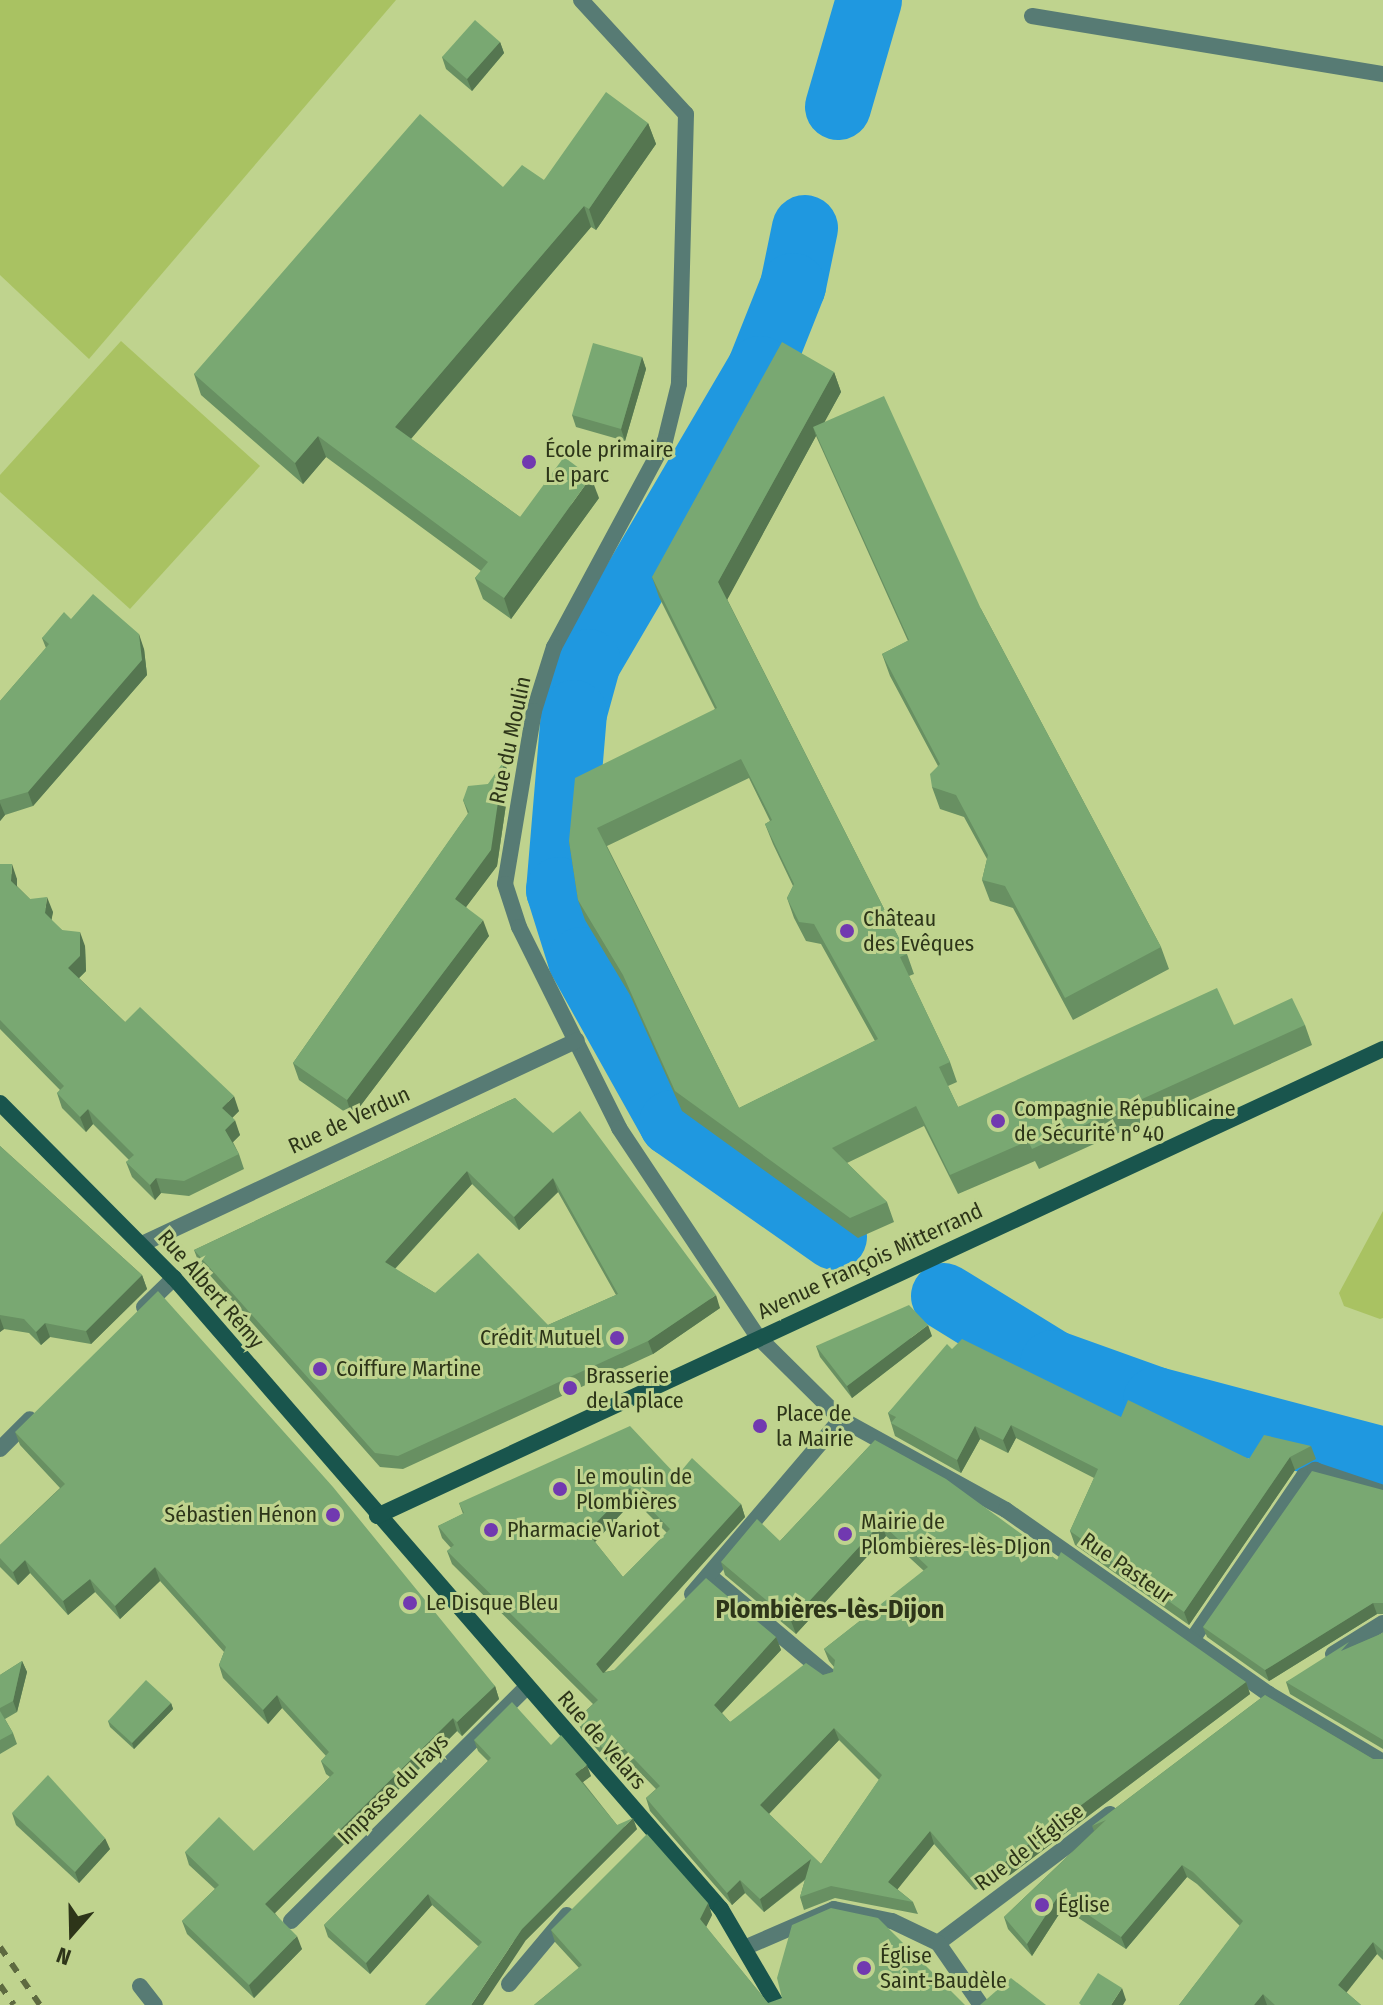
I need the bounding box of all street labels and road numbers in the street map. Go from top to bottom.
street label: Rue du Moulin [484,674,536,806]
street label: Rue de Verdun [284,1080,414,1160]
street label: Avenue François Mitterrand [753,1197,987,1325]
street label: Rue Albert Rémy [152,1224,270,1354]
street label: Rue Pasteur [1076,1527,1178,1609]
street label: Rue de Velars [552,1685,652,1795]
street label: Impasse du Fays [332,1728,454,1850]
street label: Rue de l'Église [969,1798,1089,1896]

